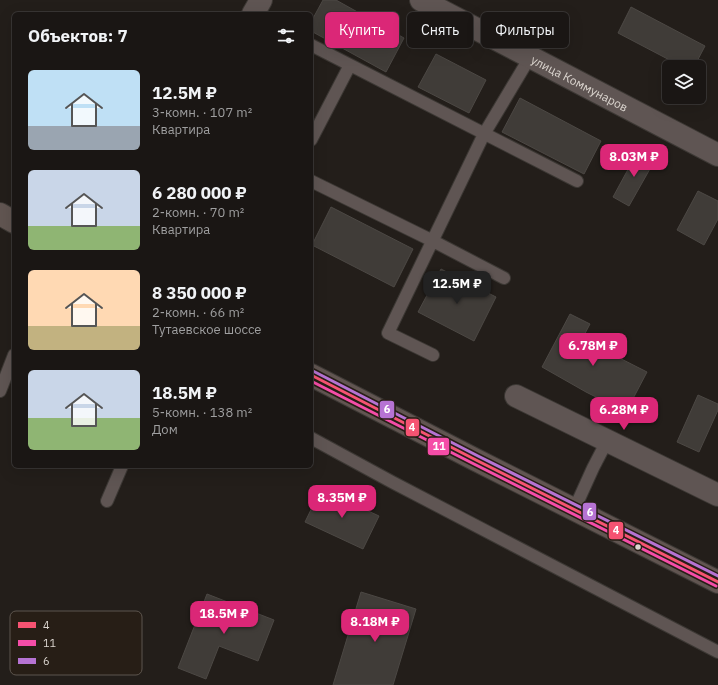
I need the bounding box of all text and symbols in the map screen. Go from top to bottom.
chip: Купить [325,12,399,48]
chip: Снять [407,12,473,48]
chip: Фильтры [481,12,569,48]
text: Объектов: 7 [28,25,128,47]
icon: filters [275,25,297,47]
street label: улица Коммунаров [529,51,631,114]
map controls [662,60,706,104]
button: layers [662,60,706,104]
text: 12.5M ₽ [152,82,217,104]
icon: home [60,86,108,134]
text: 3-комн. · 107 m² [152,104,252,121]
text: Квартира [152,121,210,138]
pin: 8.03M ₽ [597,144,671,178]
text: 8.03M ₽ [609,148,659,165]
text: 6 280 000 ₽ [152,182,247,204]
icon: home [60,186,108,234]
text: 2-комн. · 70 m² [152,204,244,221]
text: Квартира [152,221,210,238]
pin: 12.5M ₽ [420,271,494,305]
text: 12.5M ₽ [432,275,482,292]
text: 8 350 000 ₽ [152,282,247,304]
icon: home [60,286,108,334]
text: 2-комн. · 66 m² [152,304,244,321]
text: Тутаевское шоссе [152,321,261,338]
pin: 6.78M ₽ [556,333,630,367]
text: 6.78M ₽ [568,337,618,354]
text: 18.5M ₽ [152,382,217,404]
icon: home [60,386,108,434]
pin: 6.28M ₽ [587,397,661,431]
line badge: 6 [379,400,395,419]
text: 6.28M ₽ [599,401,649,418]
text: 6 [384,402,391,416]
text: 5-комн. · 138 m² [152,404,252,421]
line badge: 4 [405,418,420,437]
text: 4 [409,420,416,434]
text: Дом [152,421,178,438]
line badge: 11 [427,437,450,456]
text: 11 [432,439,446,453]
pin: 8.35M ₽ [305,485,379,519]
text: 8.35M ₽ [317,489,367,506]
line badge: 6 [582,502,597,521]
text: 6 [587,505,594,519]
line badge: 4 [608,521,624,540]
text: 4 [613,523,620,537]
unlabelled marker [633,542,643,552]
pin: 18.5M ₽ [187,601,261,635]
text: 18.5M ₽ [199,605,249,622]
pin: 8.18M ₽ [338,609,412,643]
legend [10,611,142,675]
text: 8.18M ₽ [350,613,400,630]
text: 4 [43,618,50,632]
text: 11 [43,636,57,650]
text: 6 [43,654,50,668]

